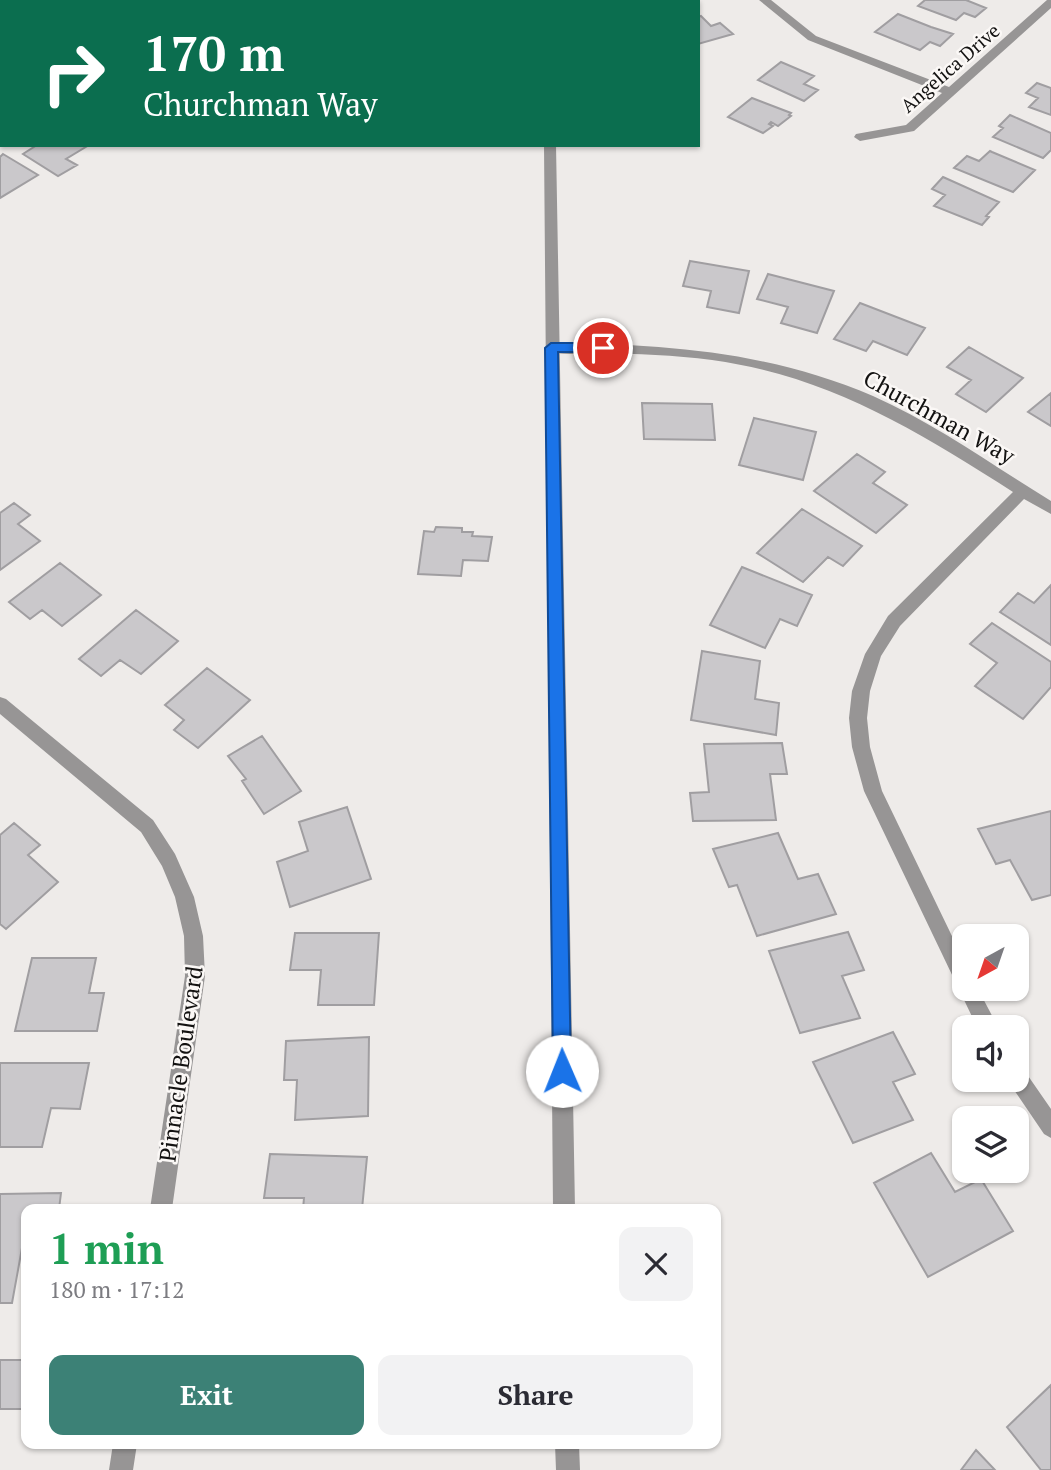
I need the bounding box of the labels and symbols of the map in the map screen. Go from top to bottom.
street label: Angelica Drive [895,18,1005,118]
pin [573,318,633,378]
street label: Churchman Way [858,362,1021,471]
north arrow [952,924,1029,1001]
street label: Pinnacle Boulevard [151,964,210,1164]
position arrow [525,1034,599,1108]

